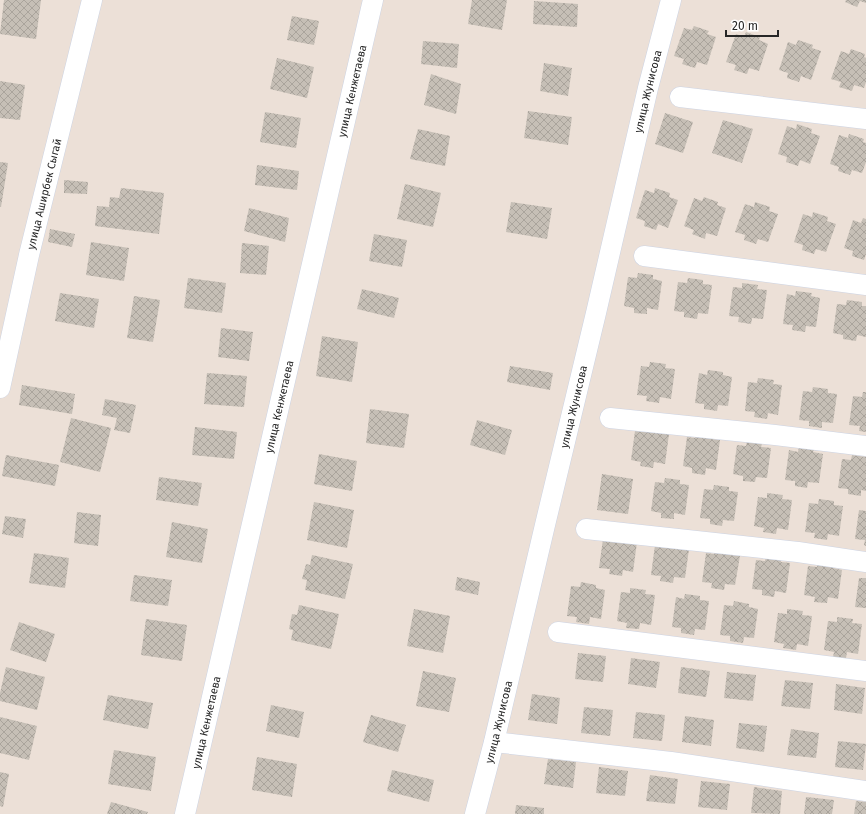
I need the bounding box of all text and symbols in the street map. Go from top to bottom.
scale bar [726,12,778,38]
text: 20 m [732,19,758,33]
street label: улица Кенжетаева [335,43,369,139]
street label: улица Жунисова [631,49,664,134]
street label: улица Аширбек Сыгай [24,137,64,251]
street label: улица Кенжетаева [262,359,296,454]
street label: улица Жунисова [557,364,590,449]
street label: улица Кенжетаева [189,675,223,770]
street label: улица Жунисова [482,679,515,765]

